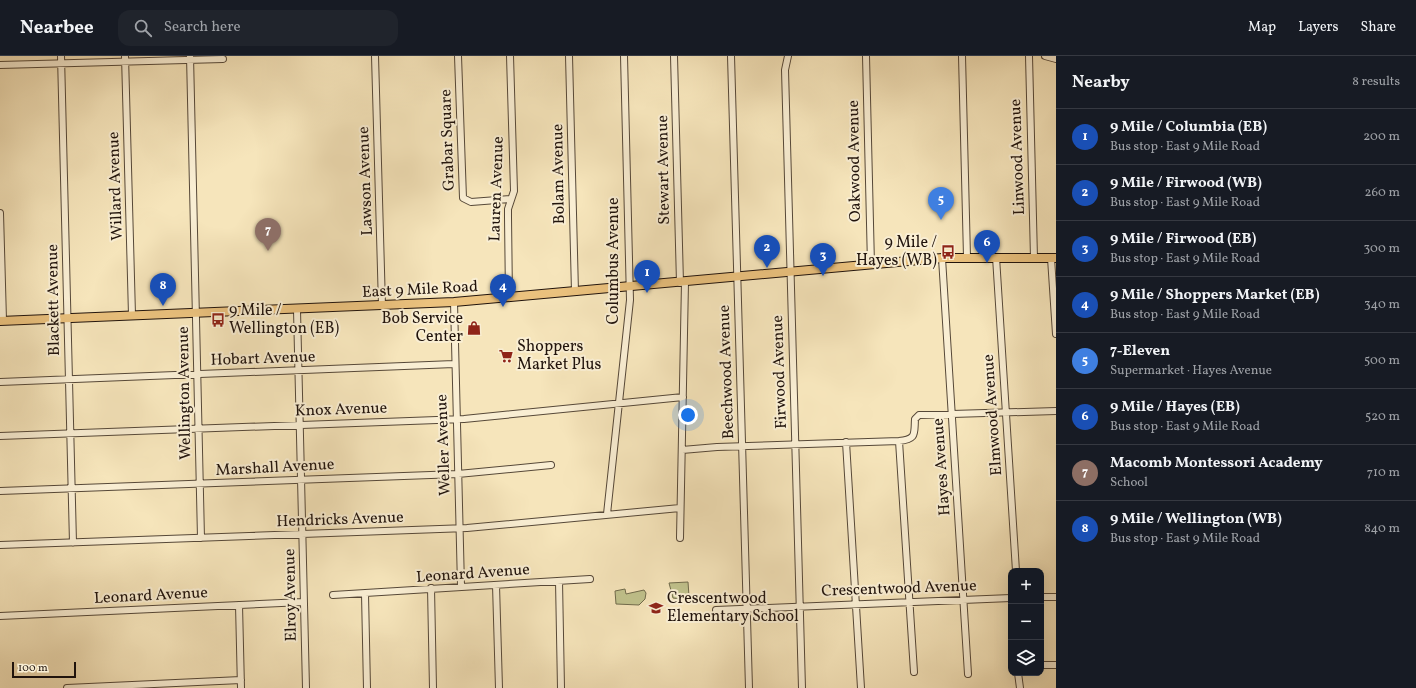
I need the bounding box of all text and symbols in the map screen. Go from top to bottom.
search box [118,10,398,46]
text: Nearbee [20,15,94,41]
icon: search [132,17,154,39]
text: Search here [164,17,241,38]
text: Map [1248,18,1276,37]
text: Layers [1298,18,1338,37]
text: Share [1360,18,1396,37]
text: Nearby [1072,71,1130,94]
text: 8 results [1352,73,1400,91]
street label: Grabar Square [435,89,461,191]
street label: Linwood Avenue [1005,98,1031,216]
street label: Oakwood Avenue [843,100,867,222]
street label: Stewart Avenue [652,115,676,225]
text: 9 Mile / Columbia (EB) [1110,117,1267,138]
street label: Bolam Avenue [547,123,571,225]
street label: Lawson Avenue [353,126,379,236]
text: 1 [1082,128,1088,146]
text: 200 m [1363,128,1400,146]
street label: Willard Avenue [103,131,129,241]
street label: Lauren Avenue [484,136,510,242]
text: Bus stop · East 9 Mile Road [1110,138,1260,156]
text: 9 Mile / Firwood (WB) [1110,173,1262,194]
text: 2 [1082,184,1088,202]
text: 260 m [1365,184,1400,202]
pin: 5 [928,187,954,220]
text: Bus stop · East 9 Mile Road [1110,194,1260,212]
street label: Columbus Avenue [603,198,625,324]
pin: 7 [255,218,281,251]
text: 9 Mile / Firwood (EB) [1110,229,1256,250]
pin: 6 [974,230,1000,263]
place label: 9 Mile / Hayes (WB) [856,232,937,272]
pin: 2 [754,235,780,268]
text: 3 [1082,240,1088,258]
text: 300 m [1364,240,1400,258]
pin: 3 [810,243,836,276]
street label: Blackett Avenue [42,244,66,356]
bus stop icon: 9 Mile / Hayes (WB) [940,244,956,260]
text: Bus stop · East 9 Mile Road [1110,250,1260,268]
pin: 1 [634,260,660,293]
pin: 8 [150,273,176,306]
pin: 4 [490,274,516,307]
street label: East 9 Mile Road [361,276,479,304]
text: 9 Mile / Shoppers Market (EB) [1110,285,1320,306]
text: 4 [1081,296,1089,314]
text: 340 m [1364,296,1400,314]
place label: 9 Mile / Wellington (EB) [229,300,339,340]
street label: Beechwood Avenue [714,304,740,440]
text: Bus stop · East 9 Mile Road [1110,306,1260,324]
place label: Bob Service Center [382,308,463,348]
bus stop icon: 9 Mile / Wellington (EB) [210,312,226,328]
street label: Firwood Avenue [767,315,793,429]
shop icon: Bob Service Center [466,320,482,336]
street label: Wellington Avenue [173,326,197,460]
place label: Shoppers Market Plus [517,336,602,376]
text: 7-Eleven [1110,341,1170,362]
street label: Hobart Avenue [210,346,316,372]
supermarket icon: Shoppers Market Plus [498,348,514,364]
text: 5 [1082,352,1088,370]
text: 500 m [1364,352,1400,370]
street label: Elmwood Avenue [978,354,1008,476]
text: Supermarket · Hayes Avenue [1110,362,1272,380]
street label: Weller Avenue [431,394,457,496]
street label: Knox Avenue [294,397,388,423]
text: 9 Mile / Hayes (EB) [1110,397,1240,418]
your location [678,405,698,425]
text: 6 [1081,408,1089,426]
text: 520 m [1365,408,1400,426]
street label: Hayes Avenue [928,417,956,517]
text: Bus stop · East 9 Mile Road [1110,418,1260,436]
text: Macomb Montessori Academy [1110,453,1323,474]
street label: Marshall Avenue [215,454,335,482]
text: 7 [1082,464,1088,482]
text: 710 m [1367,464,1400,482]
text: School [1110,474,1148,492]
street label: Hendricks Avenue [276,507,404,533]
text: 9 Mile / Wellington (WB) [1110,509,1282,530]
text: 8 [1081,520,1089,538]
text: 840 m [1364,520,1400,538]
text: Bus stop · East 9 Mile Road [1110,530,1260,548]
street label: Elroy Avenue [279,548,303,642]
street label: Leonard Avenue [415,559,531,589]
map controls [1008,568,1044,676]
button: + [1008,568,1044,604]
street label: Crescentwood Avenue [821,575,977,603]
street label: Leonard Avenue [94,582,208,610]
place label: Crescentwood Elementary School [667,588,799,628]
school or university icon: Crescentwood Elementary School [648,600,664,616]
button: − [1008,604,1044,640]
button: layers [1008,640,1044,676]
scale bar [12,660,76,679]
text: 100 m [18,661,48,676]

